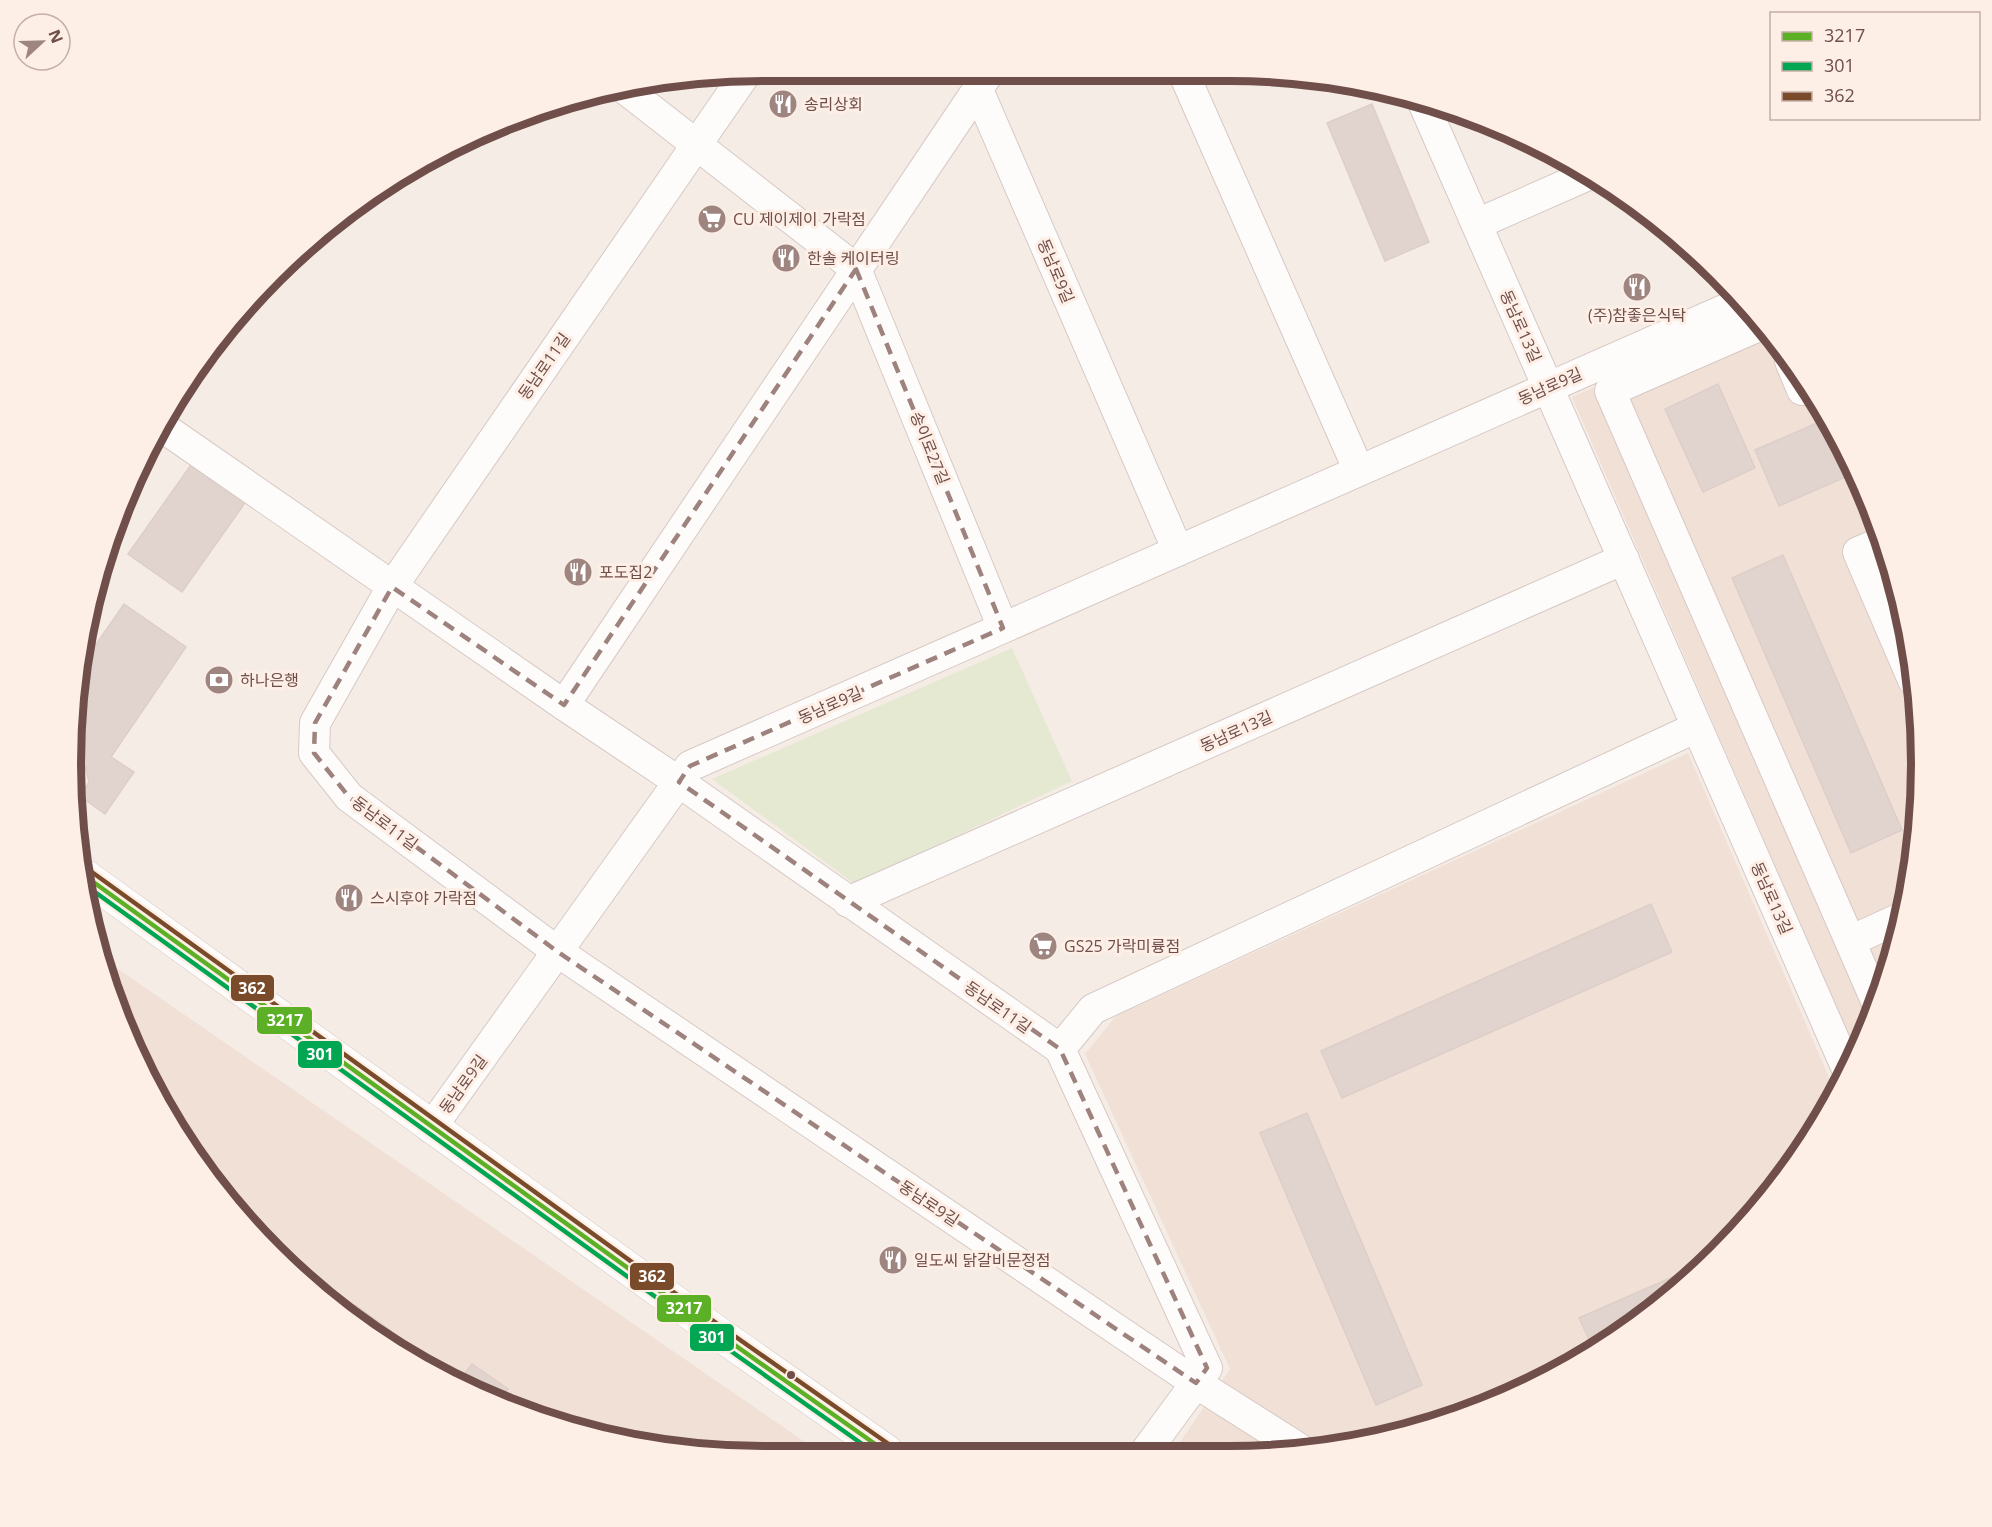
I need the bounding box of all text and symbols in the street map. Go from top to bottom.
north arrow [12,12,72,72]
legend [1770,12,1980,120]
text: 3217 [1824,23,1865,47]
text: N [43,26,69,47]
text: 301 [1824,53,1855,77]
text: 362 [1824,83,1855,107]
restaurant icon: 송리상회 [767,88,799,120]
place label: 송리상회 [804,93,863,115]
supermarket icon: CU 제이제이 가락점 [696,203,728,235]
place label: CU 제이제이 가락점 [733,208,866,230]
street label: 동남로9길 [1033,235,1079,307]
restaurant icon: 한솔 케이터링 [770,242,802,274]
place label: 한솔 케이터링 [807,247,899,269]
restaurant icon: (주)참좋은식탁 [1621,271,1653,303]
street label: 동남로13길 [1495,286,1547,366]
place label: (주)참좋은식탁 [1588,304,1686,326]
street label: 동남로11길 [513,328,575,404]
street label: 동남로9길 [1514,362,1586,410]
street label: 송이로27길 [905,408,955,488]
restaurant icon: 포도집2 [562,556,594,588]
place label: 포도집2 [599,561,652,583]
bank icon: 하나은행 [203,664,235,696]
place label: 하나은행 [240,669,299,691]
street label: 동남로9길 [794,681,866,729]
street label: 동남로13길 [1196,705,1276,757]
street label: 동남로11길 [348,791,422,855]
street label: 동남로13길 [1746,858,1798,938]
restaurant icon: 스시후야 가락점 [333,882,365,914]
place label: 스시후야 가락점 [370,887,477,909]
supermarket icon: GS25 가락미륭점 [1027,930,1059,962]
place label: GS25 가락미륭점 [1064,935,1180,957]
line badge: 362 [230,974,275,1002]
street label: 동남로11길 [960,976,1036,1038]
text: 362 [238,977,266,999]
line badge: 3217 [256,1006,313,1035]
text: 3217 [267,1009,303,1031]
line badge: 301 [297,1040,343,1069]
text: 301 [306,1043,334,1065]
street label: 동남로9길 [434,1050,492,1118]
street label: 동남로9길 [895,1175,963,1231]
restaurant icon: 일도씨 닭갈비문정점 [877,1244,909,1276]
place label: 일도씨 닭갈비문정점 [914,1249,1051,1271]
line badge: 362 [629,1262,675,1291]
text: 362 [638,1265,666,1287]
line badge: 3217 [656,1294,712,1323]
text: 3217 [666,1297,702,1319]
line badge: 301 [689,1323,735,1352]
text: 301 [698,1326,726,1348]
unlabelled marker [785,1369,797,1381]

